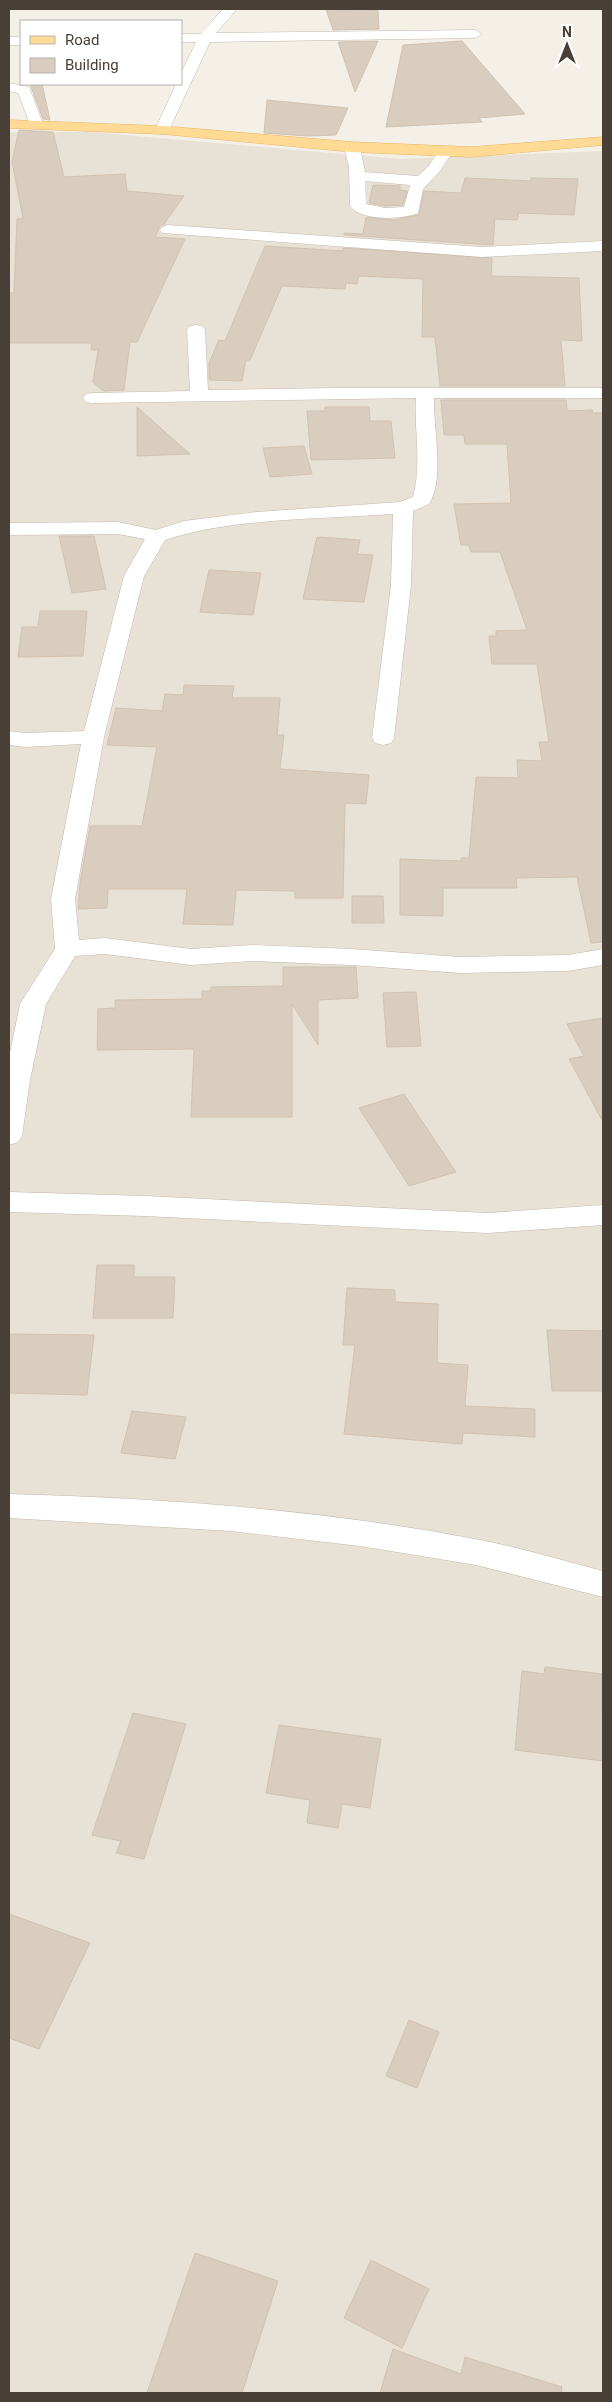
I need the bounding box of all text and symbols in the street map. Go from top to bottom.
legend [20,20,182,85]
north arrow [542,20,592,70]
text: N [562,24,572,40]
text: Road [65,31,99,49]
text: Building [65,56,119,74]

